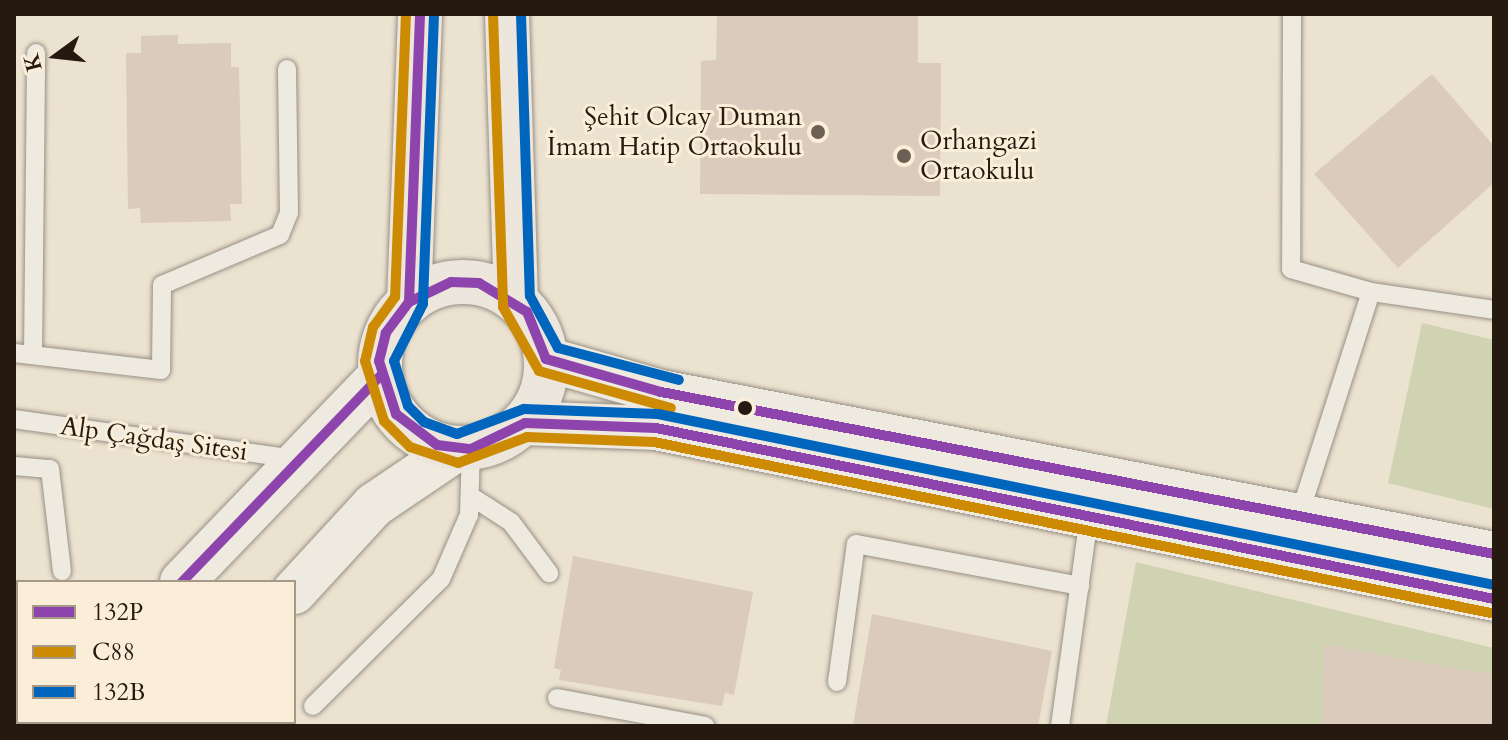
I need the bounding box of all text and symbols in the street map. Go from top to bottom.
north arrow [16,16,96,96]
text: K [16,50,50,75]
place label: Şehit Olcay Duman İmam Hatip Ortaokulu [547,101,802,162]
marker: Şehit Olcay Duman İmam Hatip Ortaokulu [809,123,827,141]
place label: Orhangazi Ortaokulu [920,125,1037,186]
marker: Orhangazi Ortaokulu [895,147,913,165]
unlabelled marker [737,400,753,416]
street label: Alp Çağdaş Sitesi [58,410,250,468]
legend [16,580,296,724]
text: 132P [92,596,143,629]
text: C88 [92,636,135,669]
text: 132B [92,676,145,709]

